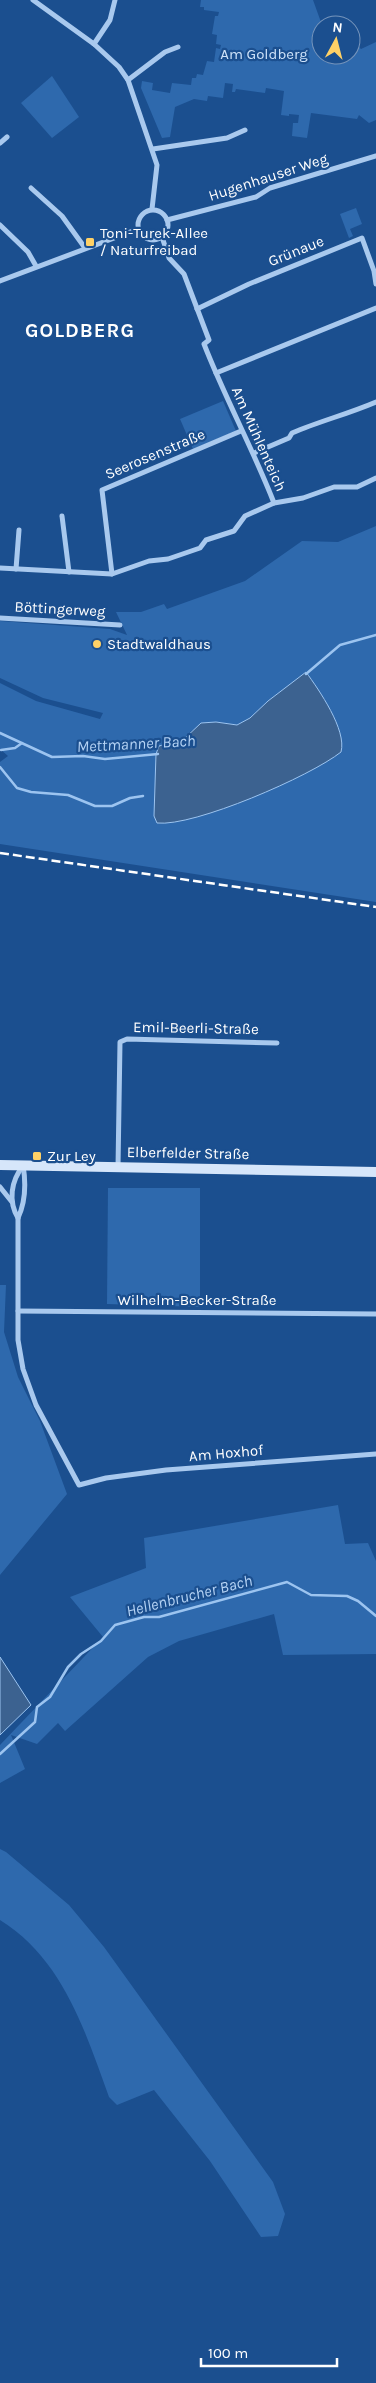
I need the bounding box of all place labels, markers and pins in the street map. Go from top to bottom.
place label: Toni-Turek-Allee / Naturfreibad [100,224,208,259]
marker: Toni-Turek-Allee / Naturfreibad [84,236,96,248]
place label: Stadtwaldhaus [107,635,211,653]
marker: Stadtwaldhaus [91,638,103,650]
place label: Zur Ley [47,1147,96,1165]
marker: Zur Ley [31,1150,43,1162]

